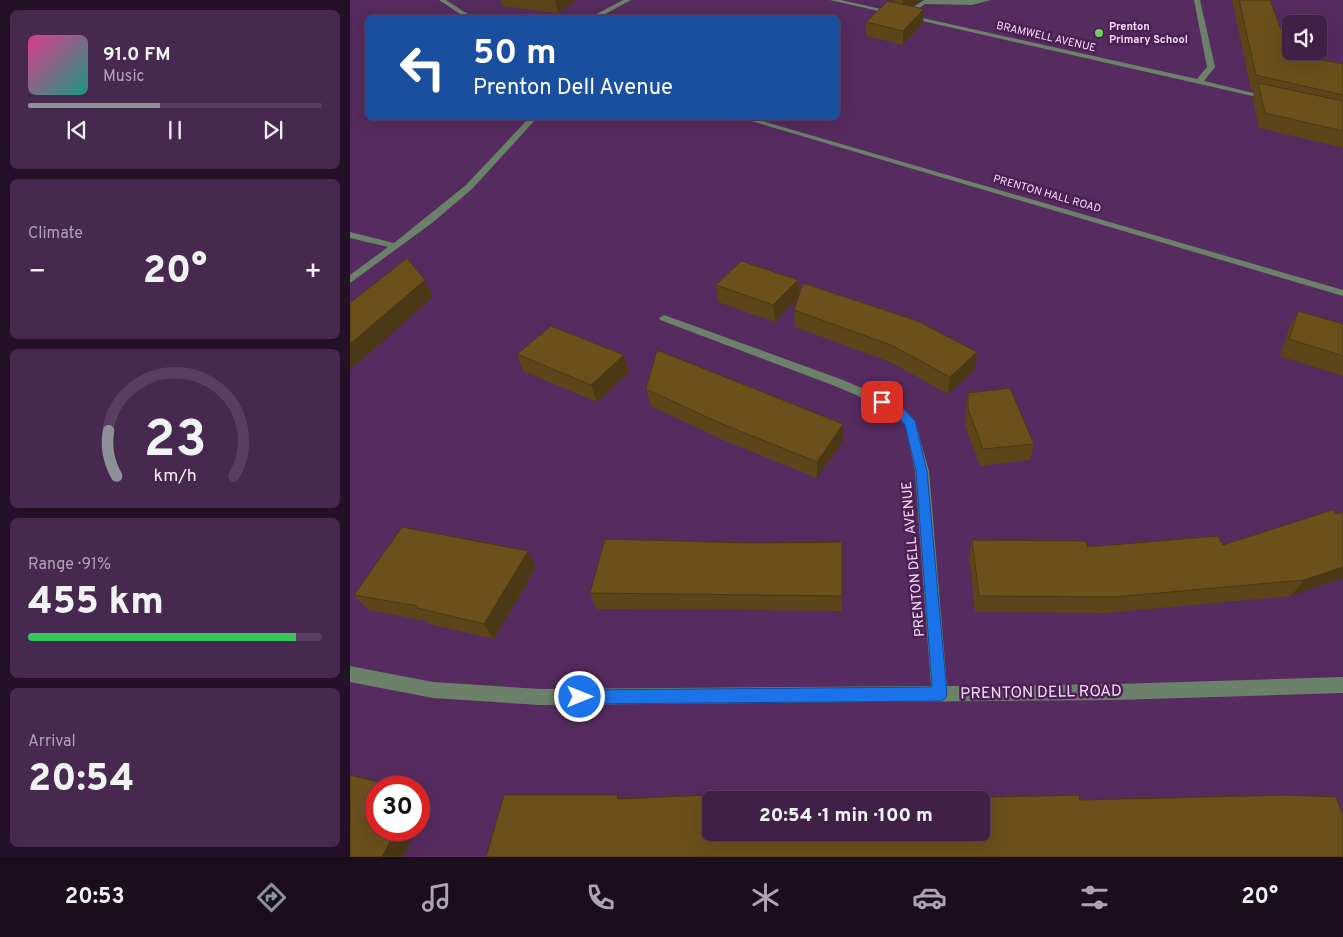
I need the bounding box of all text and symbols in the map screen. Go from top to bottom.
map controls [1282,15,1327,60]
button: sound [1282,15,1327,60]
street label: BRAMWELL AVENUE [995,19,1097,55]
place label: Prenton Primary School [1109,20,1188,47]
marker: Prenton Primary School [1093,27,1105,39]
text: 50 m [473,32,557,76]
icon: left [390,35,455,100]
text: 91.0 FM [103,43,171,67]
text: Music [103,67,144,87]
text: Prenton Dell Avenue [473,75,673,102]
icon: previous [63,116,91,144]
icon: pause [161,116,189,144]
icon: next [259,116,287,144]
street label: PRENTON HALL ROAD [991,172,1103,216]
text: Climate [28,224,83,244]
text: 20° [143,248,207,297]
text: − [28,255,46,291]
text: + [304,255,322,291]
pin [861,381,903,423]
icon: arrive [868,388,896,416]
text: 23 [144,409,206,475]
text: km/h [153,465,197,488]
street label: PRENTON DELL AVENUE [899,480,929,638]
text: Range · 91% [28,555,111,575]
text: 455 km [28,579,164,628]
position arrow [553,670,605,722]
street label: PRENTON DELL ROAD [960,682,1122,704]
text: Arrival [28,732,76,752]
text: 20:54 [28,756,134,805]
speed limit sign: 30 [365,776,430,841]
text: 20:54 · 1 min · 100 m [759,804,933,828]
icon: directions [254,880,289,915]
icon: music [419,880,454,915]
icon: phone [583,880,618,915]
icon: climate [748,880,783,915]
icon: car [912,880,947,915]
icon: filters [1077,880,1112,915]
text: 20:53 [65,884,125,911]
text: 20° [1241,884,1278,911]

